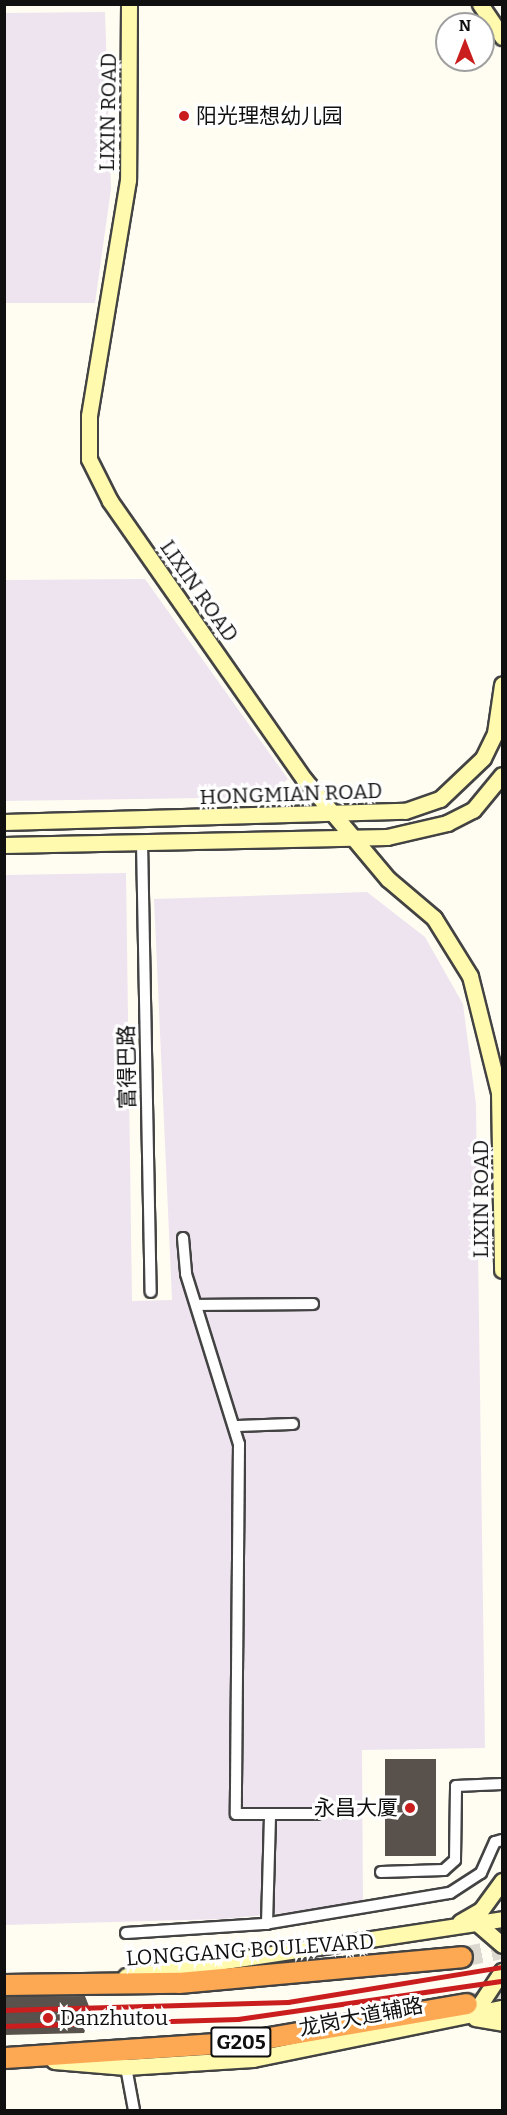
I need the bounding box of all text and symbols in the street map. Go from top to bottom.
north arrow [435,12,495,72]
text: N [459,16,471,35]
street label: LIXIN ROAD [94,53,122,171]
place label: 阳光理想幼儿园 [196,103,343,129]
marker: 阳光理想幼儿园 [177,109,191,123]
street label: LIXIN ROAD [155,535,243,647]
street label: HONGMIAN ROAD [199,778,383,810]
street label: 富得巴路 [114,1025,140,1109]
street label: LIXIN ROAD [468,1140,494,1258]
place label: 永昌大厦 [314,1795,398,1821]
marker: 永昌大厦 [403,1801,417,1815]
street label: LONGGANG BOULEVARD [125,1929,375,1971]
street label: 龙岗大道辅路 [297,1993,425,2041]
place label: Danzhutou [60,2005,168,2031]
marker: Danzhutou [41,2011,55,2025]
road number: G205 [210,2025,272,2059]

